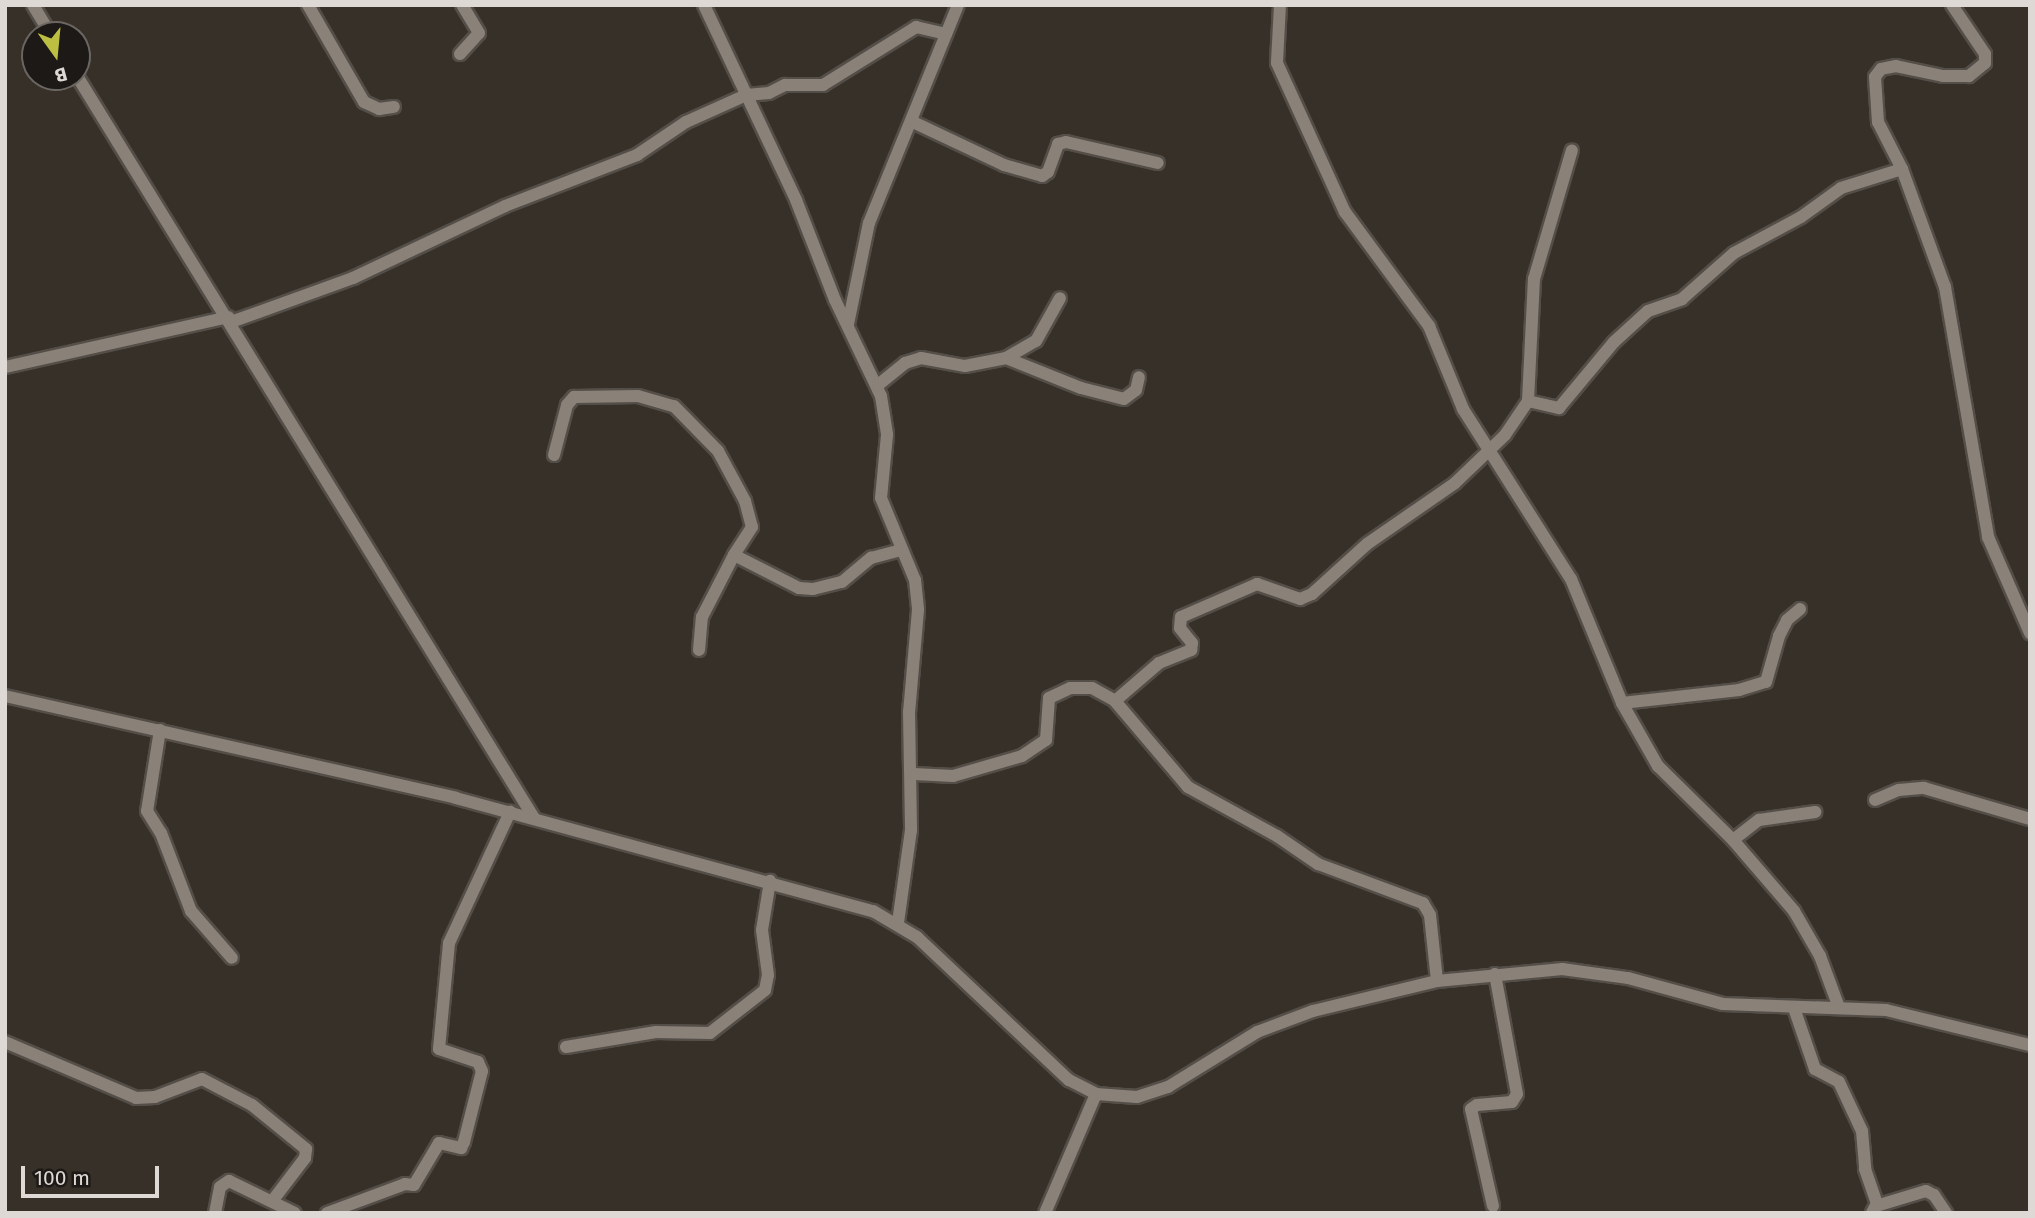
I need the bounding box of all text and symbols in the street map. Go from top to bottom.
north arrow [21,21,91,91]
text: B [52,62,70,87]
scale bar [24,1152,163,1196]
text: 100 m [34,1165,90,1191]

